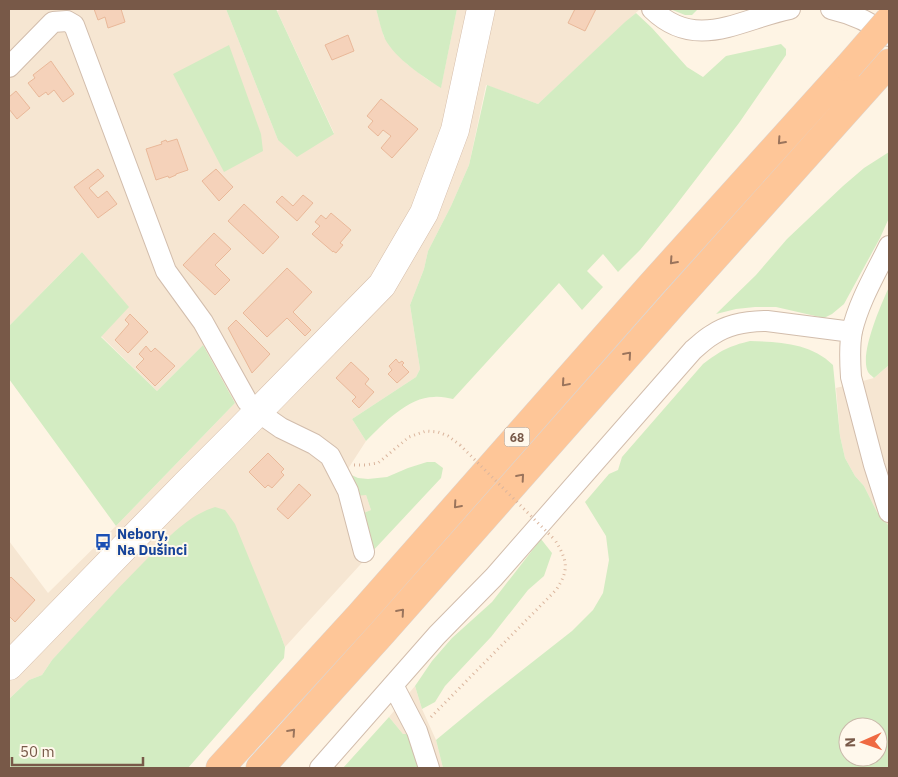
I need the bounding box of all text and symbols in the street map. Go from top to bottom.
one-way arrow [778,135,787,144]
one-way arrow [670,256,679,265]
one-way arrow [623,352,632,361]
one-way arrow [562,377,571,386]
road number: 68 [504,428,530,447]
one-way arrow [515,473,524,482]
one-way arrow [454,499,463,508]
place label: Nebory, Na Dušinci [117,525,187,559]
bus stop icon: Nebory, Na Dušinci [93,532,113,552]
one-way arrow [396,608,405,617]
north arrow [838,717,888,767]
one-way arrow [287,729,296,738]
scale bar [12,734,144,766]
text: N [841,737,859,748]
text: 50 m [20,742,55,761]

